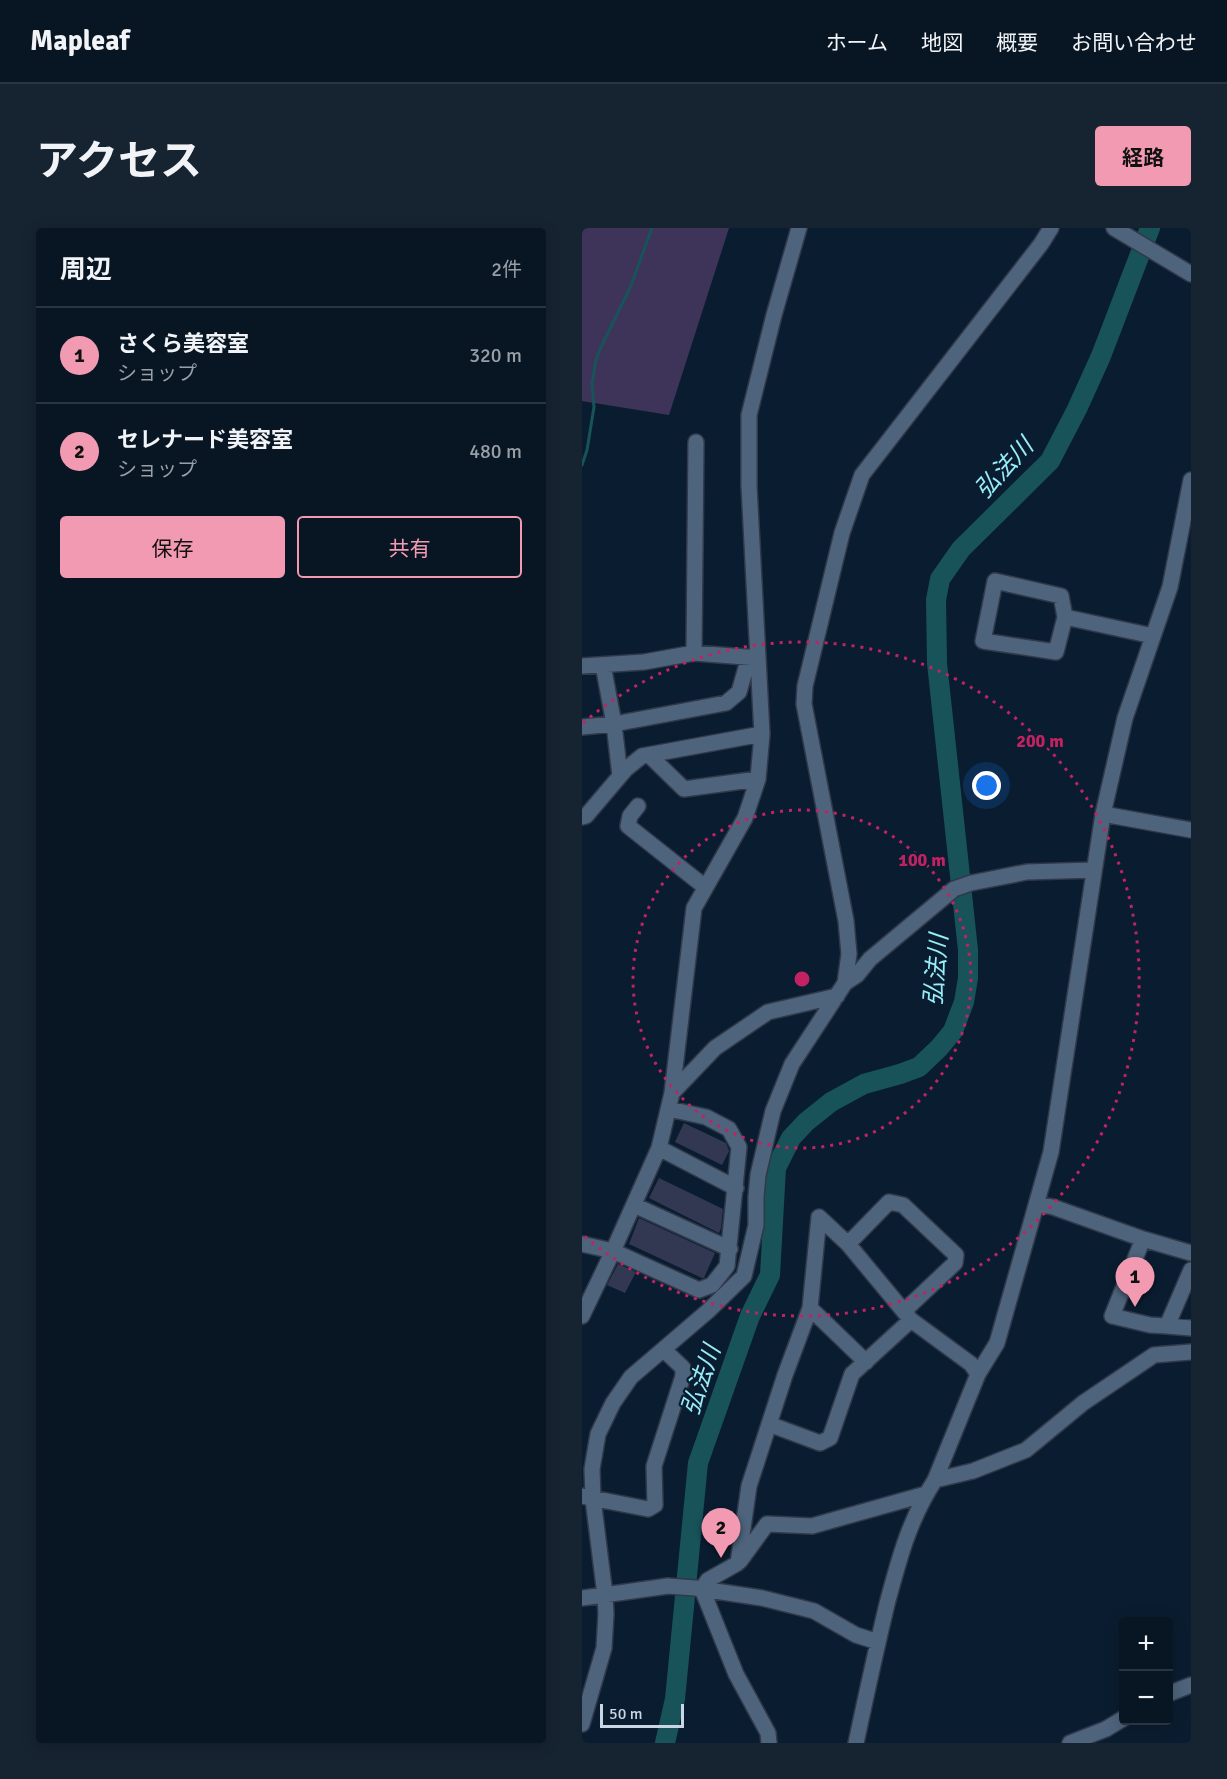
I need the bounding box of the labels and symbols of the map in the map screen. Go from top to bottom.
water label: 弘法川 [968,429,1042,505]
text: 200 m [1016,730,1064,752]
your location [972,771,1001,800]
text: 100 m [898,849,946,871]
water label: 弘法川 [918,930,954,1007]
centre of rings [792,969,812,989]
pin: 1 [1116,1258,1154,1307]
water label: 弘法川 [675,1338,728,1419]
pin: 2 [702,1508,740,1558]
scale bar [600,1701,684,1728]

